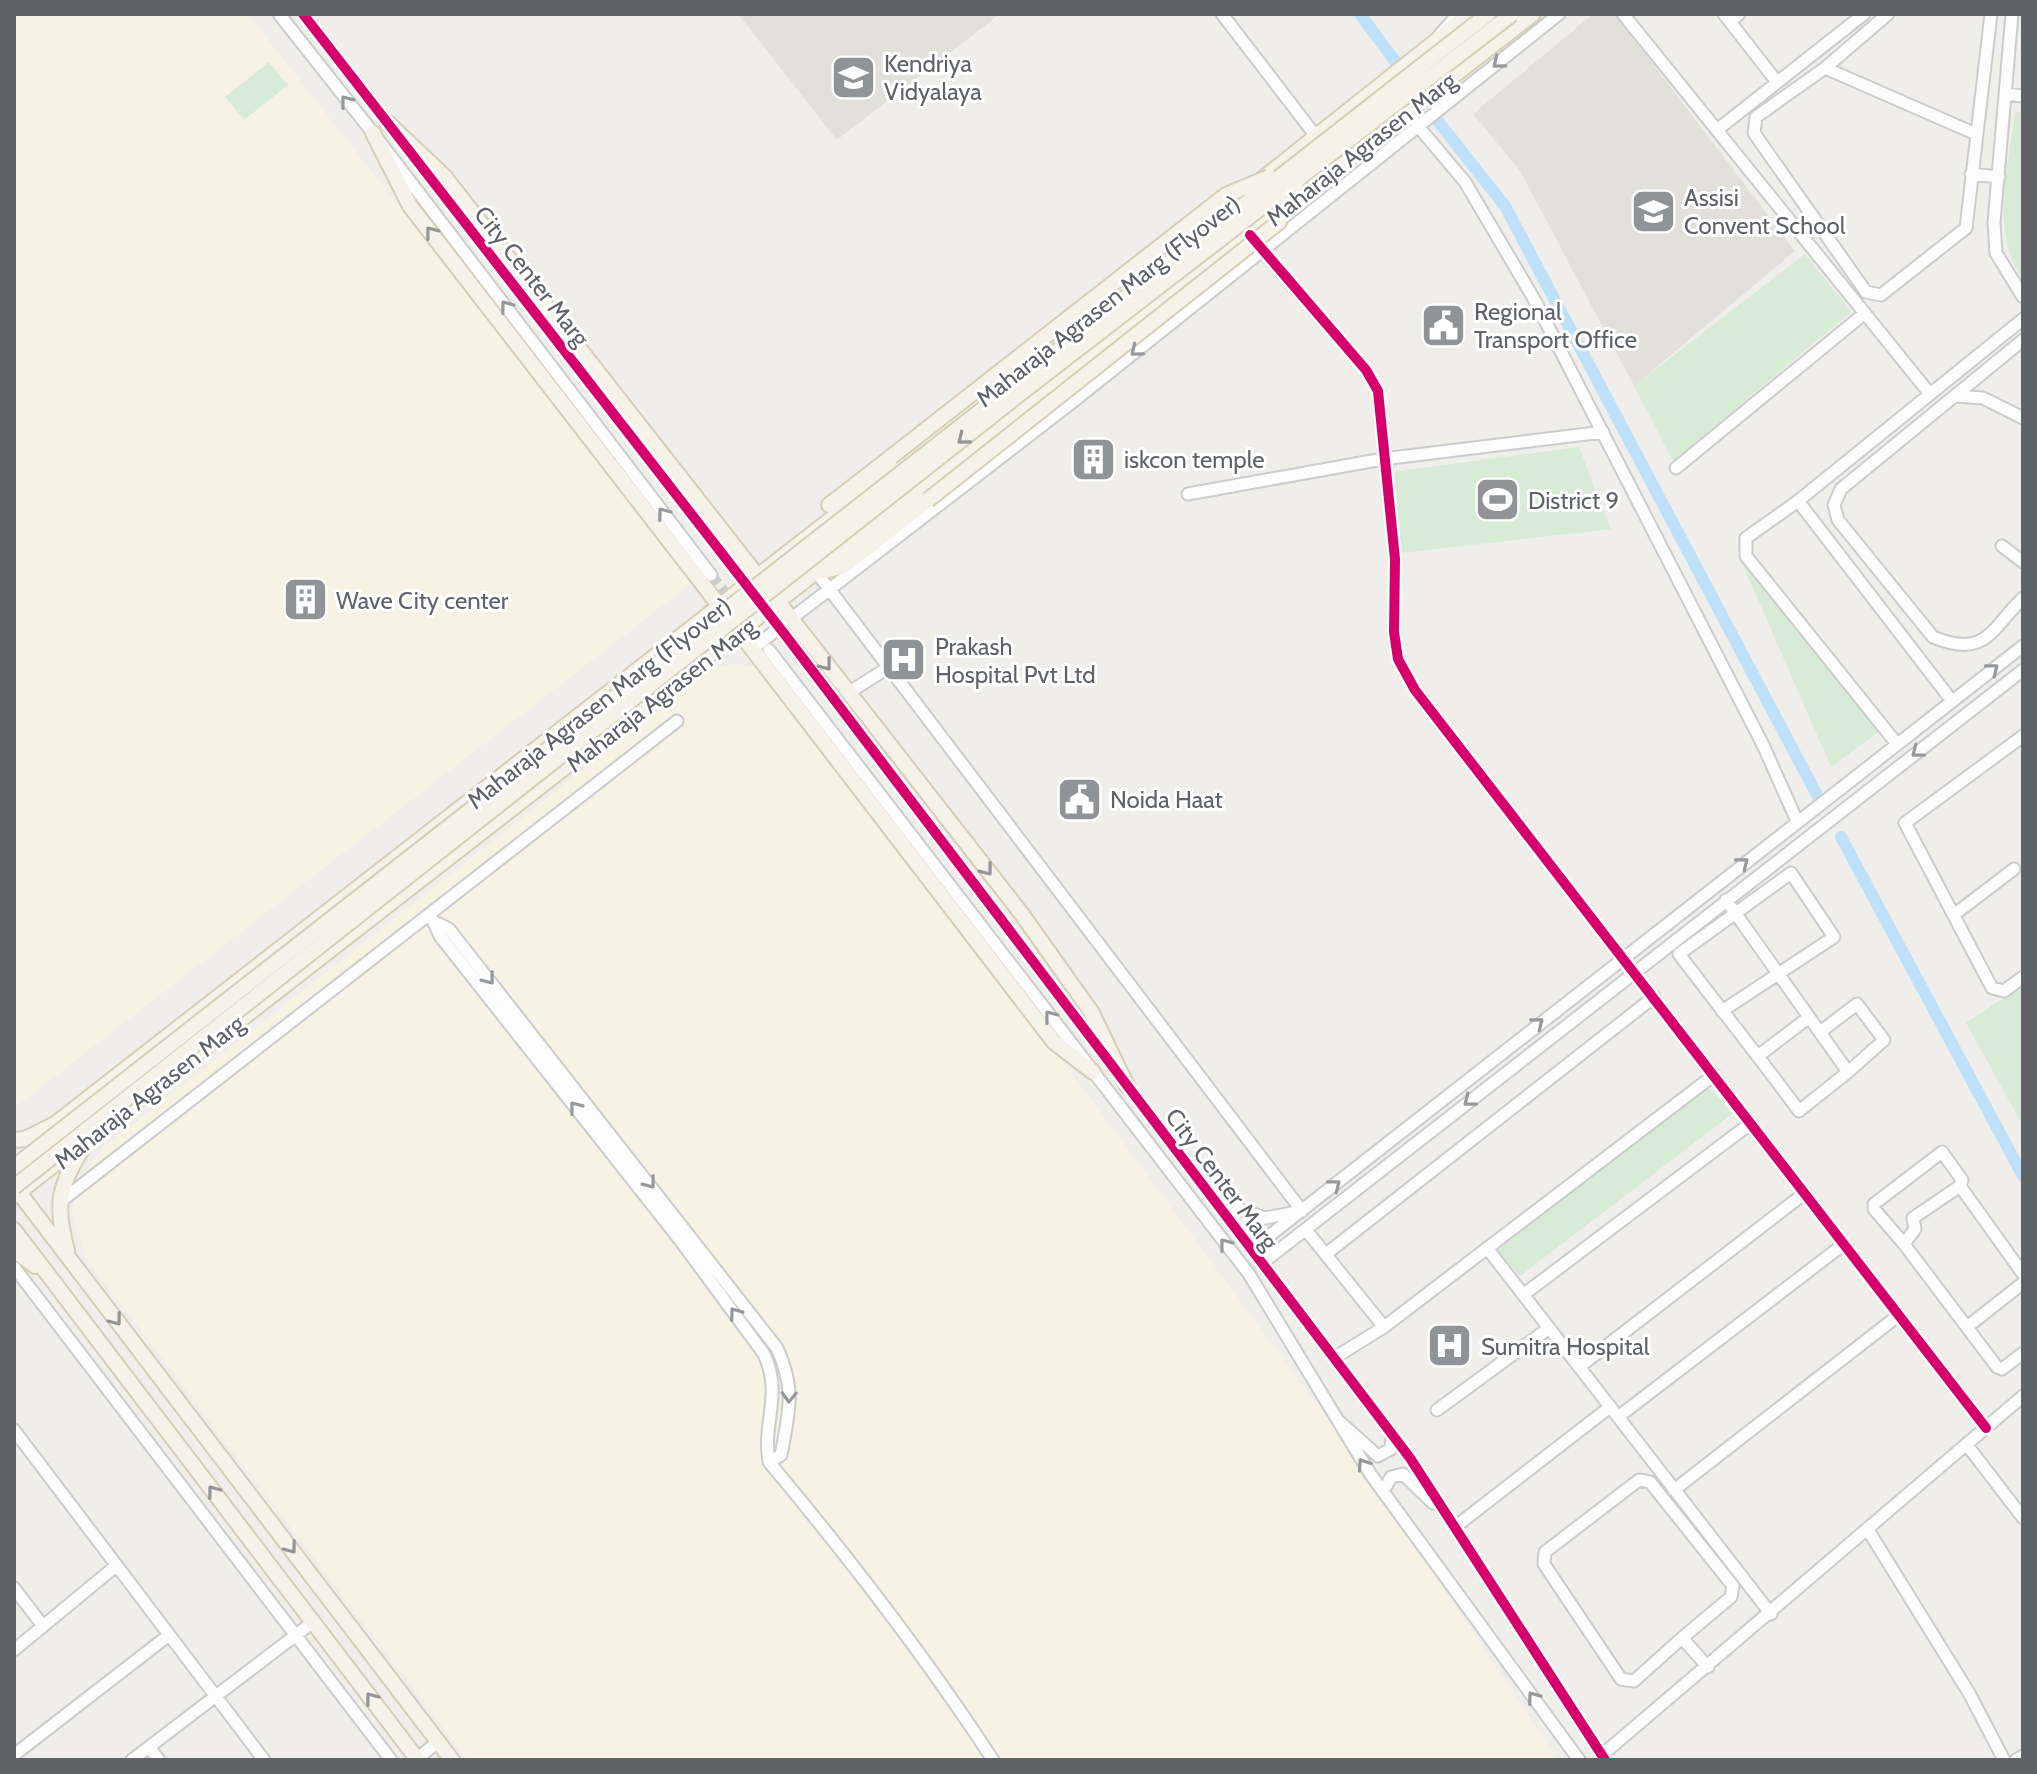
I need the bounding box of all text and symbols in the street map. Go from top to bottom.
place label: Kendriya Vidyalaya [884,49,982,106]
school or university icon: Kendriya Vidyalaya [829,53,877,101]
one-way arrow [1492,53,1507,67]
street label: Maharaja Agrasen Marg [1260,65,1463,232]
one-way arrow [342,95,356,110]
place label: Assisi Convent School [1684,183,1846,240]
school or university icon: Assisi Convent School [1629,187,1677,235]
street label: Maharaja Agrasen Marg (Flyover) [970,189,1246,413]
street label: City Center Marg [468,200,596,353]
one-way arrow [426,226,440,241]
place label: Regional Transport Office [1474,297,1637,354]
one-way arrow [501,301,515,315]
public building icon: Regional Transport Office [1419,301,1467,349]
one-way arrow [1130,342,1145,356]
one-way arrow [957,429,972,443]
building icon: iskcon temple [1069,435,1117,483]
place label: iskcon temple [1124,445,1265,474]
sports icon: District 9 [1473,476,1521,524]
place label: District 9 [1528,486,1619,515]
one-way arrow [659,507,673,522]
building icon: Wave City center [281,576,329,624]
place label: Wave City center [336,586,509,615]
street label: Maharaja Agrasen Marg (Flyover) [461,591,737,815]
street label: Maharaja Agrasen Marg [560,611,763,778]
place label: Prakash Hospital Pvt Ltd [935,632,1096,689]
hospital icon: Prakash Hospital Pvt Ltd [880,636,928,684]
one-way arrow [817,656,831,671]
one-way arrow [1984,665,1999,679]
one-way arrow [1912,742,1926,757]
public building icon: Noida Haat [1055,775,1103,823]
place label: Noida Haat [1110,785,1223,814]
one-way arrow [1734,858,1748,873]
one-way arrow [977,861,991,876]
one-way arrow [479,970,494,984]
street label: Maharaja Agrasen Marg [48,1008,251,1175]
one-way arrow [1045,1010,1059,1025]
one-way arrow [1529,1019,1544,1033]
one-way arrow [1463,1092,1478,1106]
one-way arrow [571,1101,585,1116]
street label: City Center Marg [1159,1103,1285,1256]
one-way arrow [640,1174,655,1188]
one-way arrow [1326,1180,1340,1195]
one-way arrow [1221,1238,1235,1253]
one-way arrow [730,1307,745,1321]
one-way arrow [106,1311,120,1325]
hospital icon: Sumitra Hospital [1426,1322,1474,1370]
place label: Sumitra Hospital [1481,1332,1650,1361]
one-way arrow [781,1392,798,1404]
one-way arrow [1358,1459,1373,1473]
one-way arrow [209,1485,223,1500]
one-way arrow [281,1540,295,1554]
one-way arrow [1528,1691,1542,1706]
one-way arrow [366,1692,380,1707]

